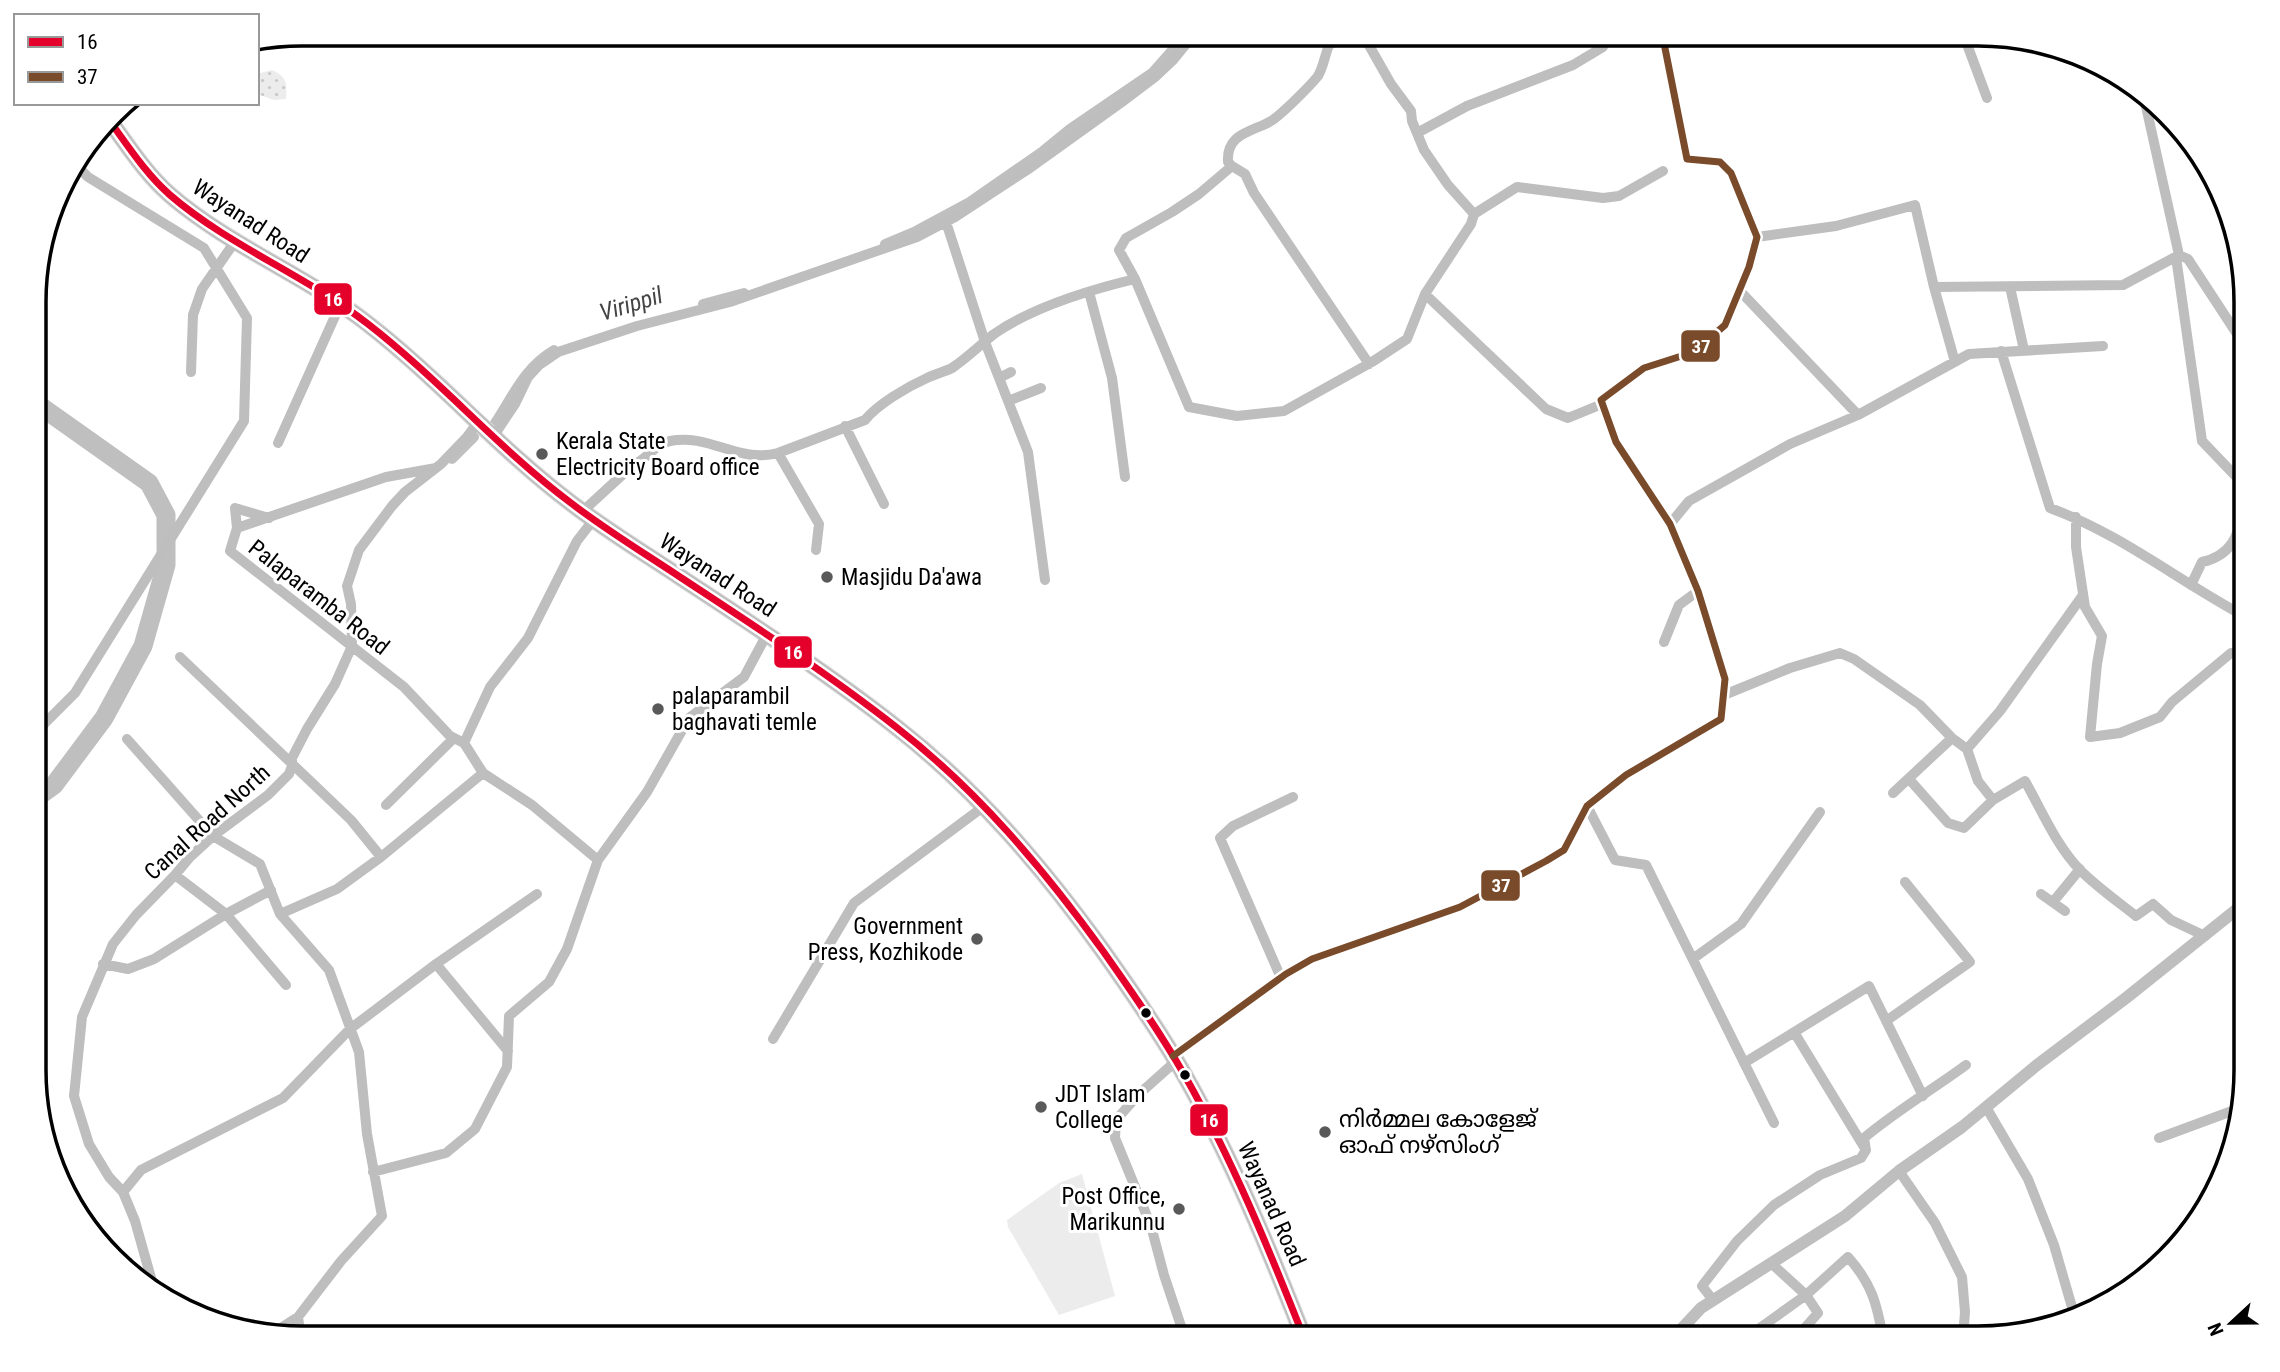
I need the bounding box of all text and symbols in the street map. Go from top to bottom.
legend [14,14,259,105]
text: 16 [77,30,98,54]
text: 37 [77,65,98,89]
street label: Wayanad Road [187,174,314,269]
water label: Virippil [596,281,667,327]
line badge: 16 [313,282,353,316]
text: 16 [323,288,343,311]
line badge: 37 [1680,329,1721,363]
text: 37 [1691,335,1711,358]
place label: Kerala State Electricity Board office [556,428,759,481]
marker: Kerala State Electricity Board office [534,446,550,462]
street label: Wayanad Road [654,528,781,623]
street label: Palaparamba Road [243,534,394,661]
place label: Masjidu Da'awa [841,564,982,591]
marker: Masjidu Da'awa [819,569,835,585]
line badge: 16 [773,635,813,669]
text: 16 [783,641,803,664]
place label: palaparambil baghavati temle [672,683,817,736]
marker: palaparambil baghavati temle [650,701,666,717]
street label: Canal Road North [139,759,276,886]
line badge: 37 [1480,869,1521,902]
text: 37 [1491,874,1511,897]
place label: Government Press, Kozhikode [808,913,963,966]
marker: Government Press, Kozhikode [969,931,985,947]
unlabelled marker [1139,1006,1153,1020]
unlabelled marker [1178,1068,1192,1082]
place label: JDT Islam College [1055,1081,1146,1134]
marker: JDT Islam College [1033,1099,1049,1115]
line badge: 16 [1189,1103,1229,1137]
place label: നിർമ്മല കോളേജ് ഓഫ് നഴ്സിംഗ് [1339,1106,1539,1159]
text: 16 [1199,1109,1219,1132]
marker: നിർമ്മല കോളേജ് ഓഫ് നഴ്സിംഗ് [1317,1124,1333,1140]
street label: Wayanad Road [1232,1138,1311,1271]
place label: Post Office, Marikunnu [1061,1183,1165,1236]
marker: Post Office, Marikunnu [1171,1201,1187,1217]
north arrow [2196,1288,2266,1358]
text: N [2203,1319,2229,1339]

